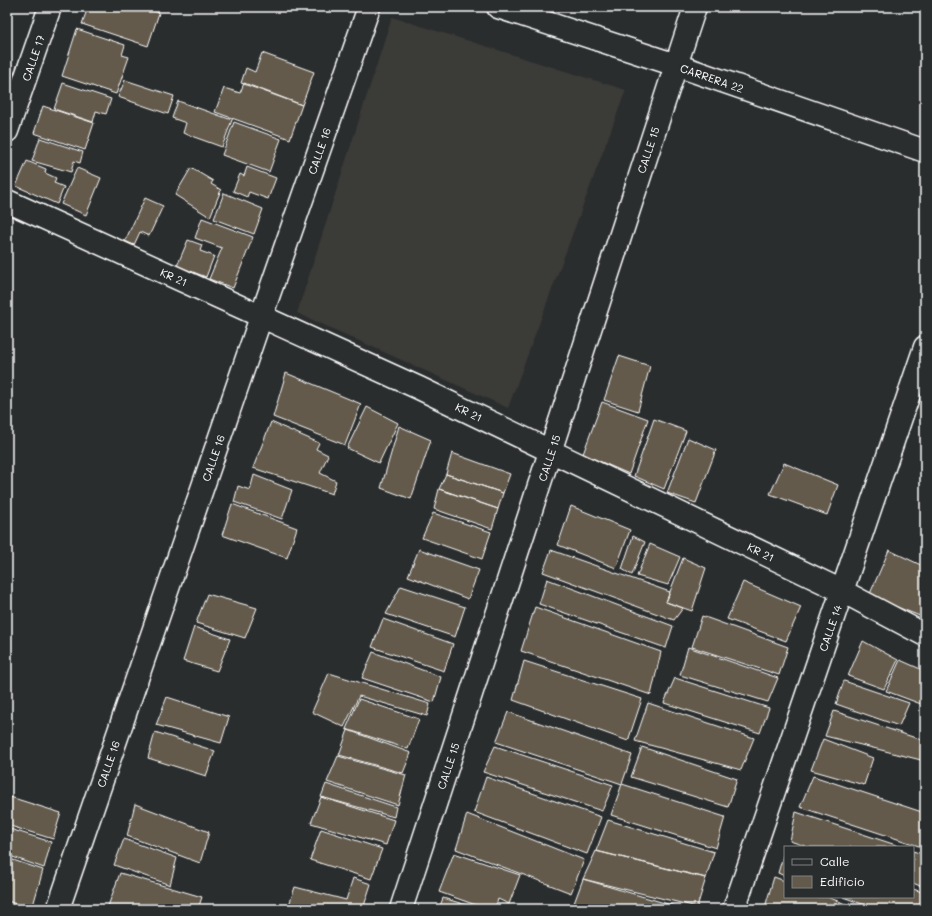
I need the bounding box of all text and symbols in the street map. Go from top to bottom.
street label: CALLE 17 [18,33,48,83]
street label: CARRERA 22 [678,60,746,96]
street label: CALLE 15 [633,125,663,175]
street label: CALLE 16 [304,126,334,176]
street label: KR 21 [158,264,190,290]
street label: KR 21 [453,399,485,425]
street label: CALLE 16 [198,433,228,483]
street label: CALLE 15 [534,433,564,483]
street label: KR 21 [745,539,777,565]
street label: CALLE 14 [815,602,845,653]
street label: CALLE 16 [93,739,123,789]
street label: CALLE 15 [433,741,463,791]
legend [784,846,914,898]
text: Calle [820,853,850,869]
text: Edificio [820,873,864,889]

